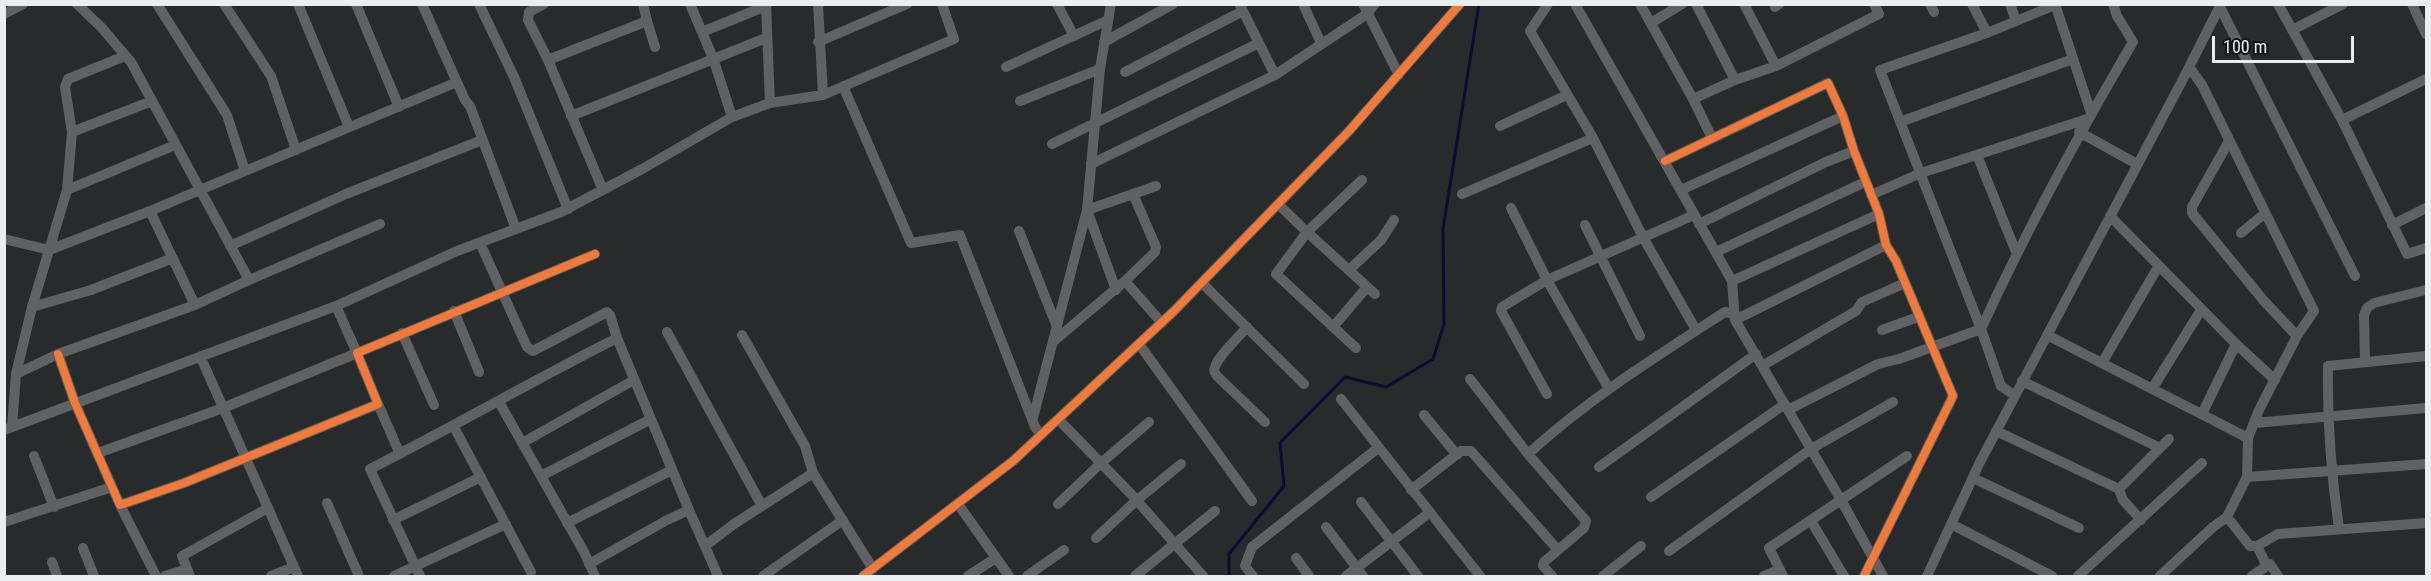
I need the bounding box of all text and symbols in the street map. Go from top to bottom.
scale bar [2215,24,2358,62]
text: 100 m [2223,36,2267,57]

